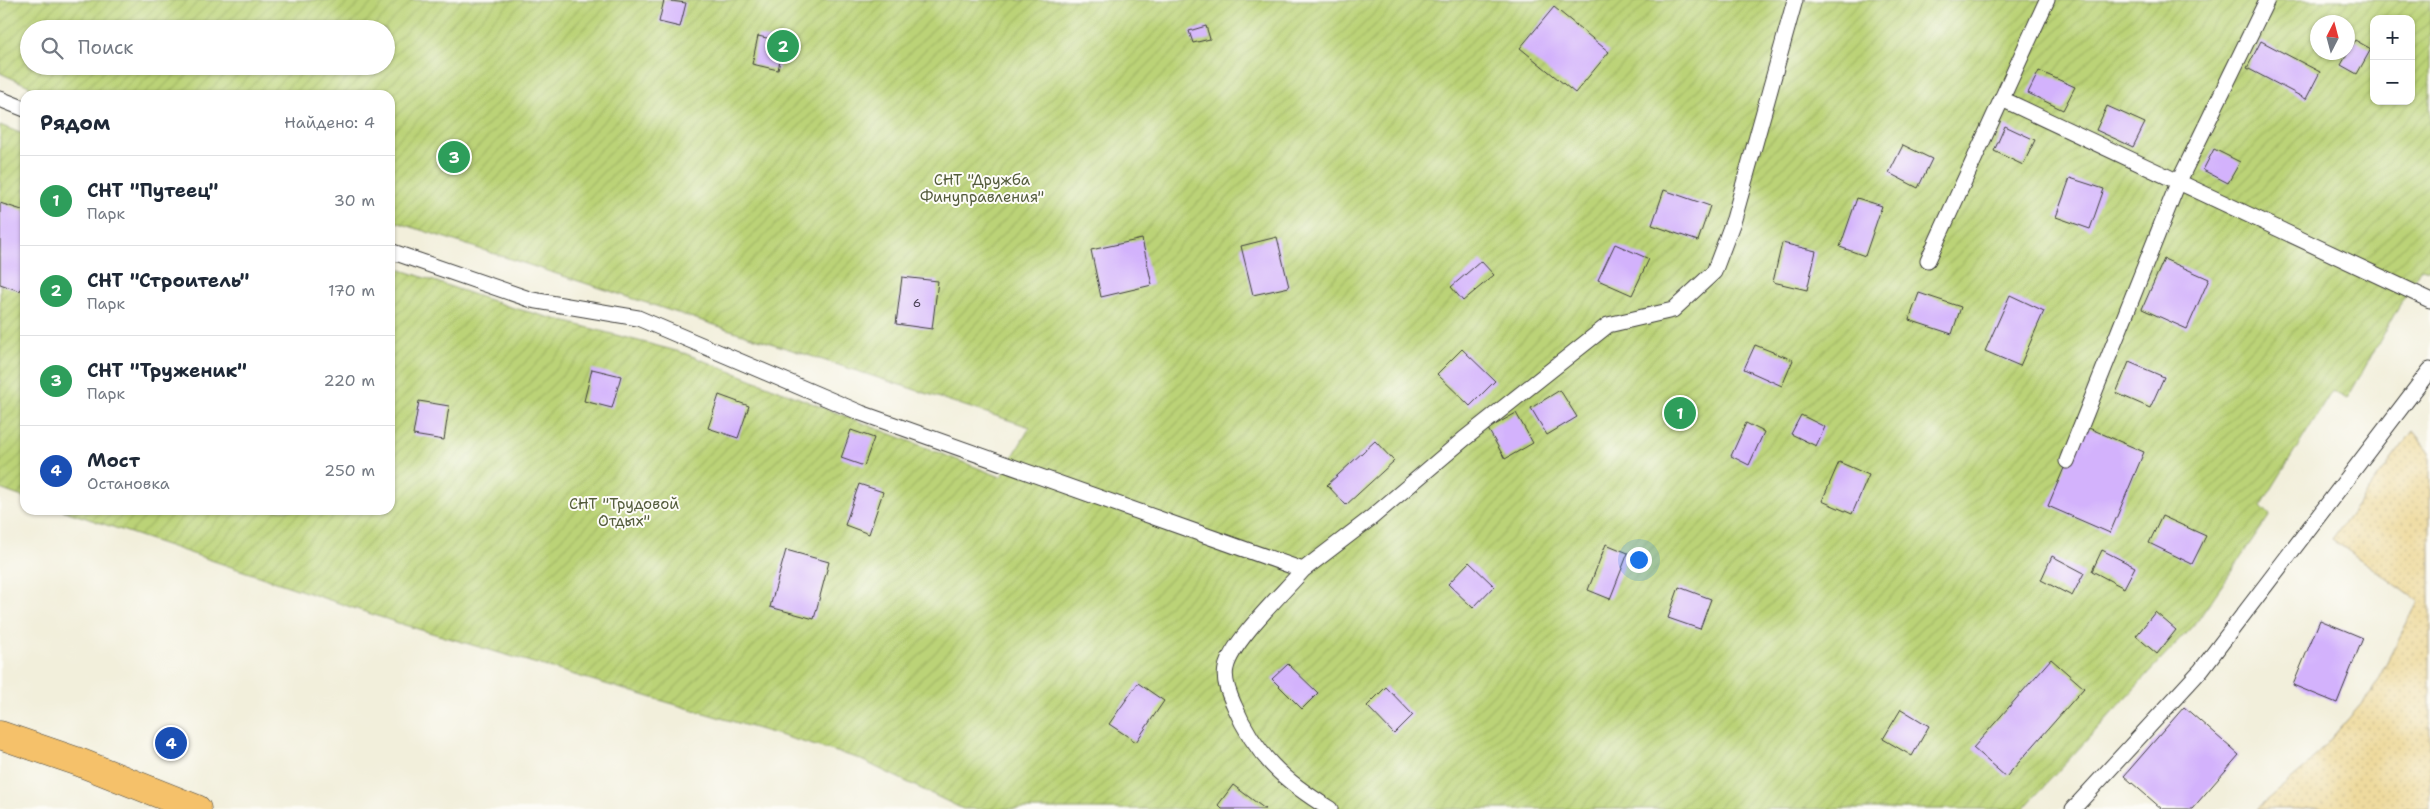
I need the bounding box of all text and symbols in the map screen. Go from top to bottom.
north arrow [2310,15,2355,60]
map controls [2370,15,2415,105]
button: + [2370,15,2415,60]
search box [20,20,395,75]
pin: 2 [767,27,799,65]
icon: search [38,34,66,62]
text: Поиск [78,35,133,60]
button: − [2370,60,2415,105]
text: Рядом [40,109,110,137]
text: Найдено: 4 [284,112,375,133]
pin: 3 [438,138,470,176]
park label: СНТ "Дружба Финуправления" [920,170,1044,207]
text: СНТ "Путеец" [87,178,219,203]
text: 1 [52,190,60,211]
text: 30 m [334,190,375,211]
text: Парк [87,203,125,224]
text: СНТ "Строитель" [87,268,249,293]
text: 2 [50,280,62,301]
text: 170 m [328,280,375,301]
text: Парк [87,293,125,314]
house number: 6 [913,295,921,311]
text: СНТ "Труженик" [87,358,247,383]
text: 3 [50,370,62,391]
text: 220 m [323,370,375,391]
text: Парк [87,383,125,404]
pin: 1 [1664,394,1696,432]
text: Мост [87,448,140,473]
text: 4 [50,460,62,481]
text: 250 m [324,460,375,481]
text: Остановка [87,473,170,494]
park label: СНТ "Трудовой Отдых" [569,494,679,531]
your location [1626,547,1652,573]
pin: 4 [155,724,187,762]

